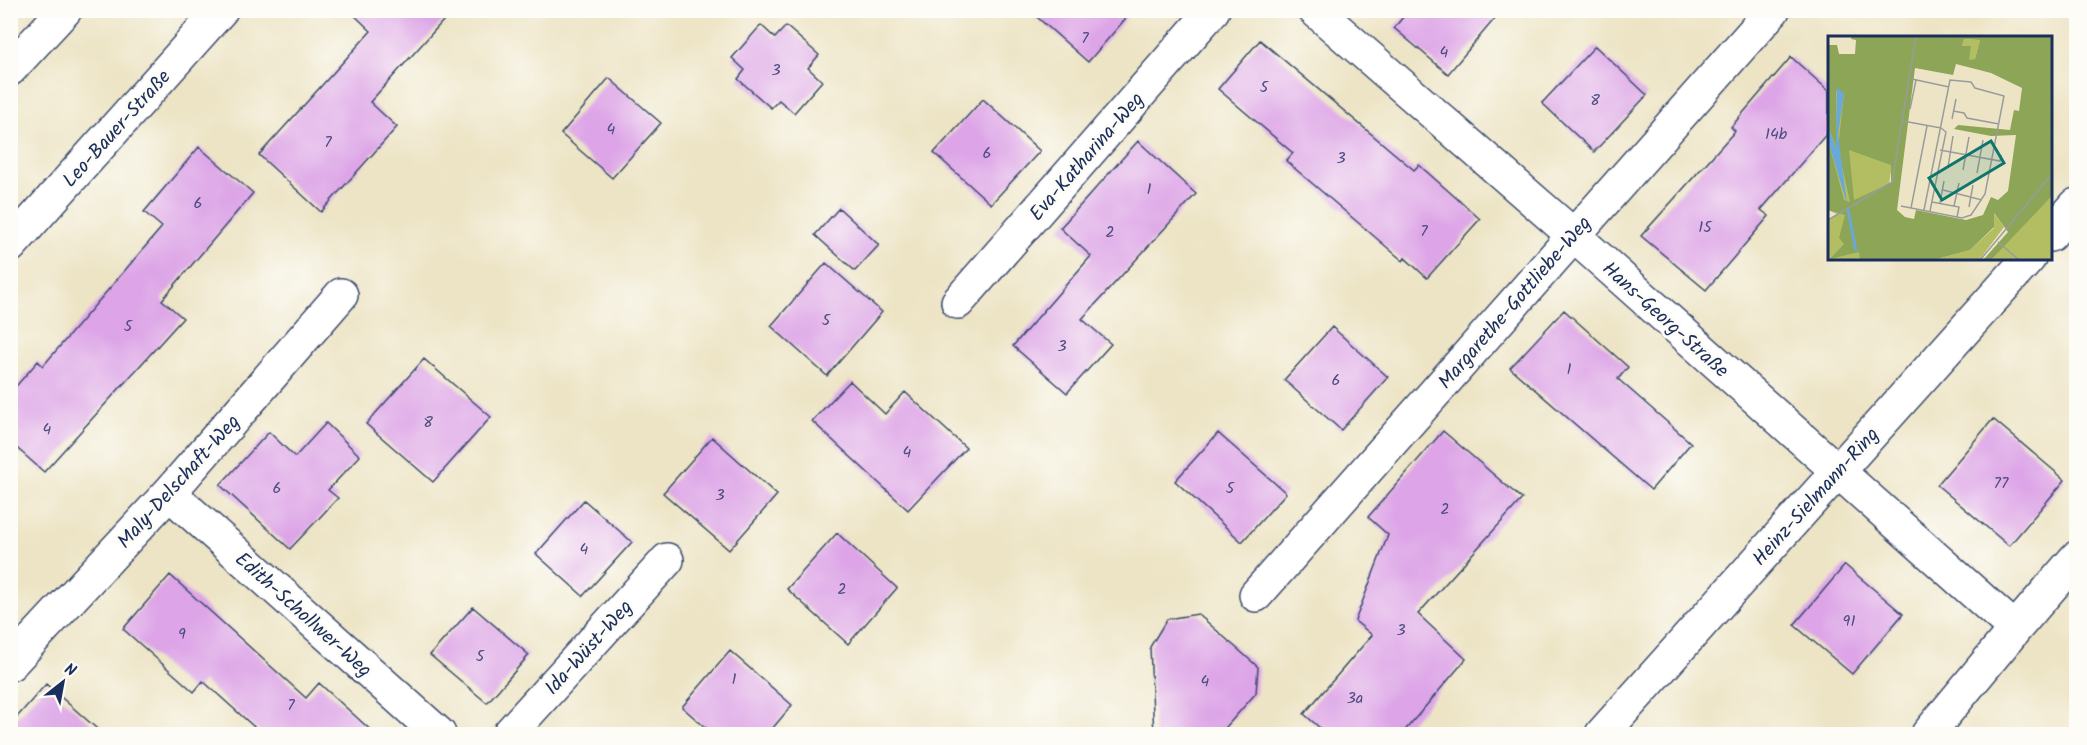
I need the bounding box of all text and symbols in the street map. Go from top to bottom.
house number: 7 [1081,26,1089,51]
inset map [1828,36,2051,260]
house number: 4 [1440,40,1449,65]
house number: 3 [771,58,781,83]
street label: Leo-Bauer-Straße [55,63,179,196]
house number: 5 [1260,75,1270,100]
street label: Eva-Katharina-Weg [1022,86,1153,229]
house number: 8 [1590,88,1600,113]
house number: 4 [607,117,616,142]
house number: 14b [1765,122,1788,147]
house number: 7 [324,130,332,155]
house number: 6 [983,141,991,166]
house number: 3 [1336,146,1346,171]
house number: 1 [1146,177,1152,202]
house number: 6 [194,191,202,216]
street label: Margarethe-Gottliebe-Weg [1431,209,1600,397]
house number: 15 [1698,215,1713,240]
house number: 7 [1420,219,1428,244]
house number: 2 [1105,220,1115,245]
street label: Hans-Georg-Straße [1594,254,1735,387]
house number: 5 [822,308,832,333]
house number: 5 [124,314,134,339]
house number: 3 [1057,334,1067,359]
house number: 1 [1566,357,1572,382]
house number: 6 [1332,368,1340,393]
street label: Maly-Delschaft-Weg [110,408,249,557]
house number: 8 [423,410,433,435]
house number: 4 [43,417,52,442]
street label: Heinz-Sielmann-Ring [1745,421,1888,574]
house number: 4 [903,440,912,465]
house number: 77 [1994,471,2009,496]
house number: 6 [273,476,281,501]
house number: 5 [1226,476,1236,501]
house number: 3 [715,483,725,508]
house number: 2 [1440,497,1450,522]
house number: 4 [580,537,589,562]
street label: Edith-Schollwer-Weg [227,545,379,686]
house number: 2 [837,577,847,602]
street label: Ida-Wüst-Weg [538,593,641,703]
house number: 91 [1843,609,1855,634]
house number: 3 [1396,618,1406,643]
house number: 9 [178,622,186,647]
house number: 5 [476,644,486,669]
north arrow [33,652,93,712]
text: N [59,657,81,684]
house number: 1 [731,667,737,692]
house number: 4 [1201,669,1210,694]
house number: 3a [1347,686,1363,711]
house number: 7 [287,693,295,718]

